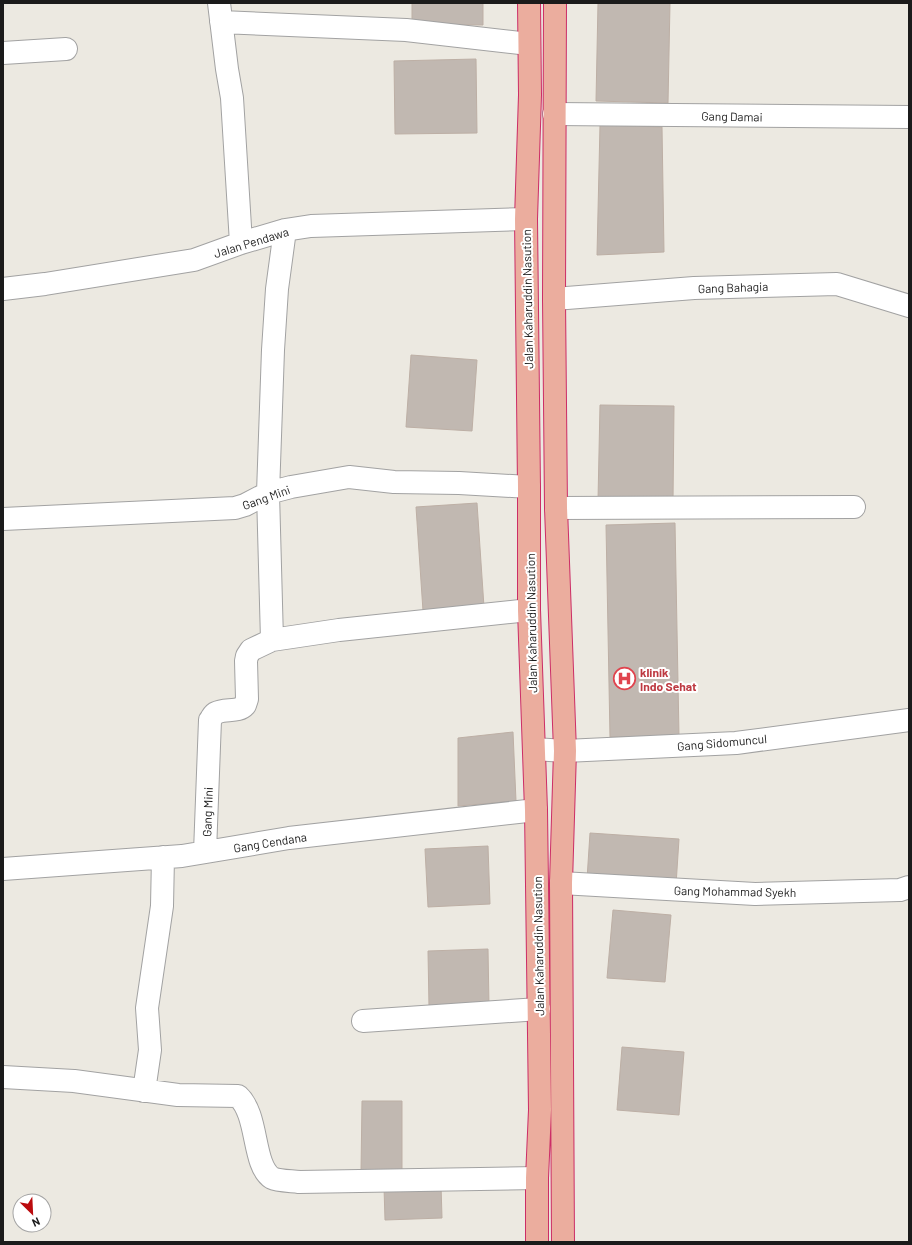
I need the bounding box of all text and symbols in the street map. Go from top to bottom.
street label: Gang Damai [701,108,763,124]
street label: Jalan Pendawa [212,224,290,260]
street label: Jalan Kaharuddin Nasution [519,229,535,369]
street label: Gang Bahagia [698,279,768,295]
street label: Gang Mini [240,482,292,512]
street label: Jalan Kaharuddin Nasution [523,553,539,693]
place label: klinik Indo Sehat [640,665,697,693]
hospital icon: klinik Indo Sehat [612,666,638,692]
street label: Gang Sidomuncul [677,731,767,753]
street label: Gang Mini [199,787,215,837]
street label: Gang Cendana [232,829,308,855]
street label: Jalan Kaharuddin Nasution [530,876,546,1016]
street label: Gang Mohammad Syekh [674,883,796,899]
north arrow [12,1193,52,1233]
text: N [30,1215,42,1230]

